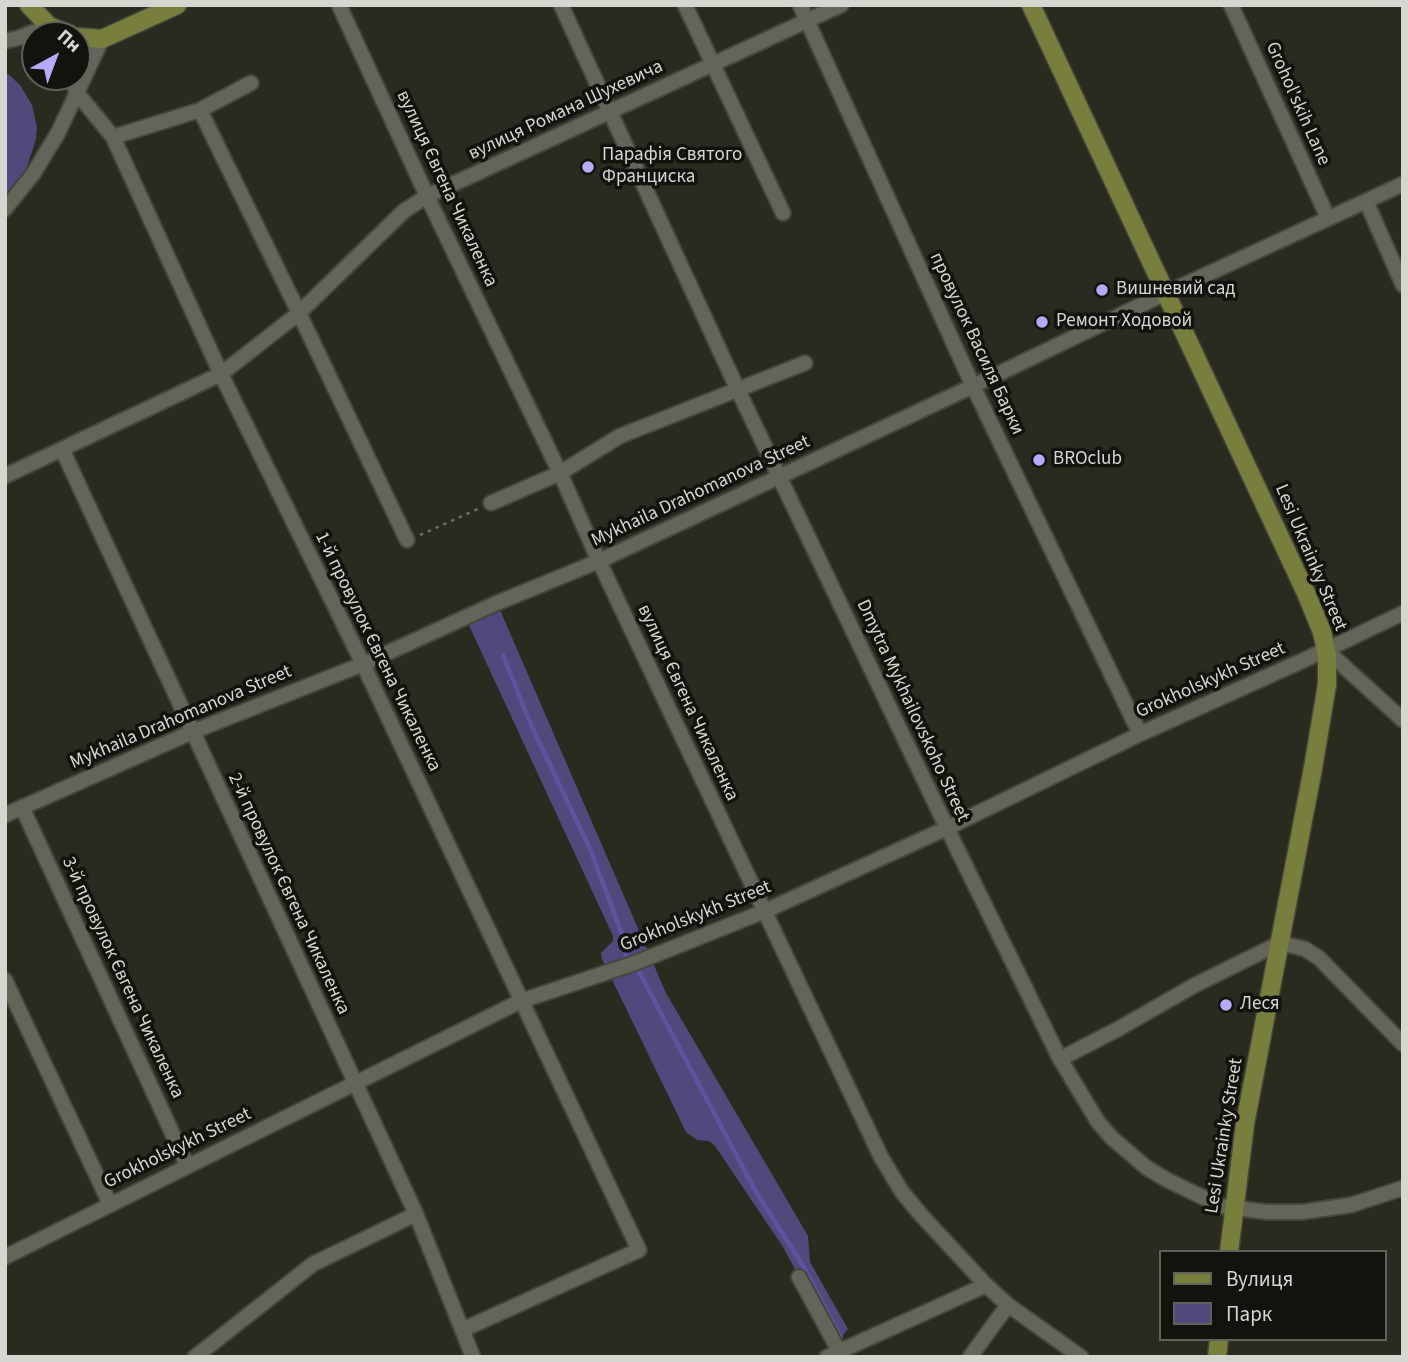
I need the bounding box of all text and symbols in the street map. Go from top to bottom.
north arrow [21,21,91,91]
text: Пн [51,23,87,59]
street label: Grohol'skih Lane [1260,39,1334,169]
street label: вулиця Романа Шухевича [465,56,667,166]
street label: вулиця Євгена Чикаленка [390,87,502,291]
place label: Парафія Святого Франциска [602,145,742,189]
marker: Парафія Святого Франциска [580,159,596,175]
street label: провулок Василя Барки [924,249,1028,439]
place label: Вишневий сад [1116,279,1235,301]
marker: Вишневий сад [1094,282,1110,298]
place label: Ремонт Ходовой [1056,311,1192,333]
marker: Ремонт Ходовой [1034,314,1050,330]
street label: Mykhaila Drahomanova Street [588,431,814,553]
place label: BROclub [1053,449,1122,471]
marker: BROclub [1031,452,1047,468]
street label: Lesi Ukrainky Street [1269,481,1351,635]
street label: 1-й провулок Євгена Чикаленка [309,528,445,776]
street label: Dmytra Mykhailovskoho Street [850,596,974,826]
street label: вулиця Євгена Чикаленка [631,601,743,805]
street label: Grokholskykh Street [1133,638,1289,724]
street label: Mykhaila Drahomanova Street [67,661,295,775]
street label: 2-й провулок Євгена Чикаленка [222,770,354,1018]
street label: 3-й провулок Євгена Чикаленка [56,854,188,1102]
street label: Grokholskykh Street [617,876,775,958]
place label: Леся [1240,994,1280,1016]
marker: Леся [1218,997,1234,1013]
street label: Lesi Ukrainky Street [1201,1057,1249,1215]
street label: Grokholskykh Street [101,1104,255,1194]
legend [1160,1250,1387,1341]
text: Вулиця [1226,1264,1293,1294]
text: Парк [1226,1299,1272,1329]

